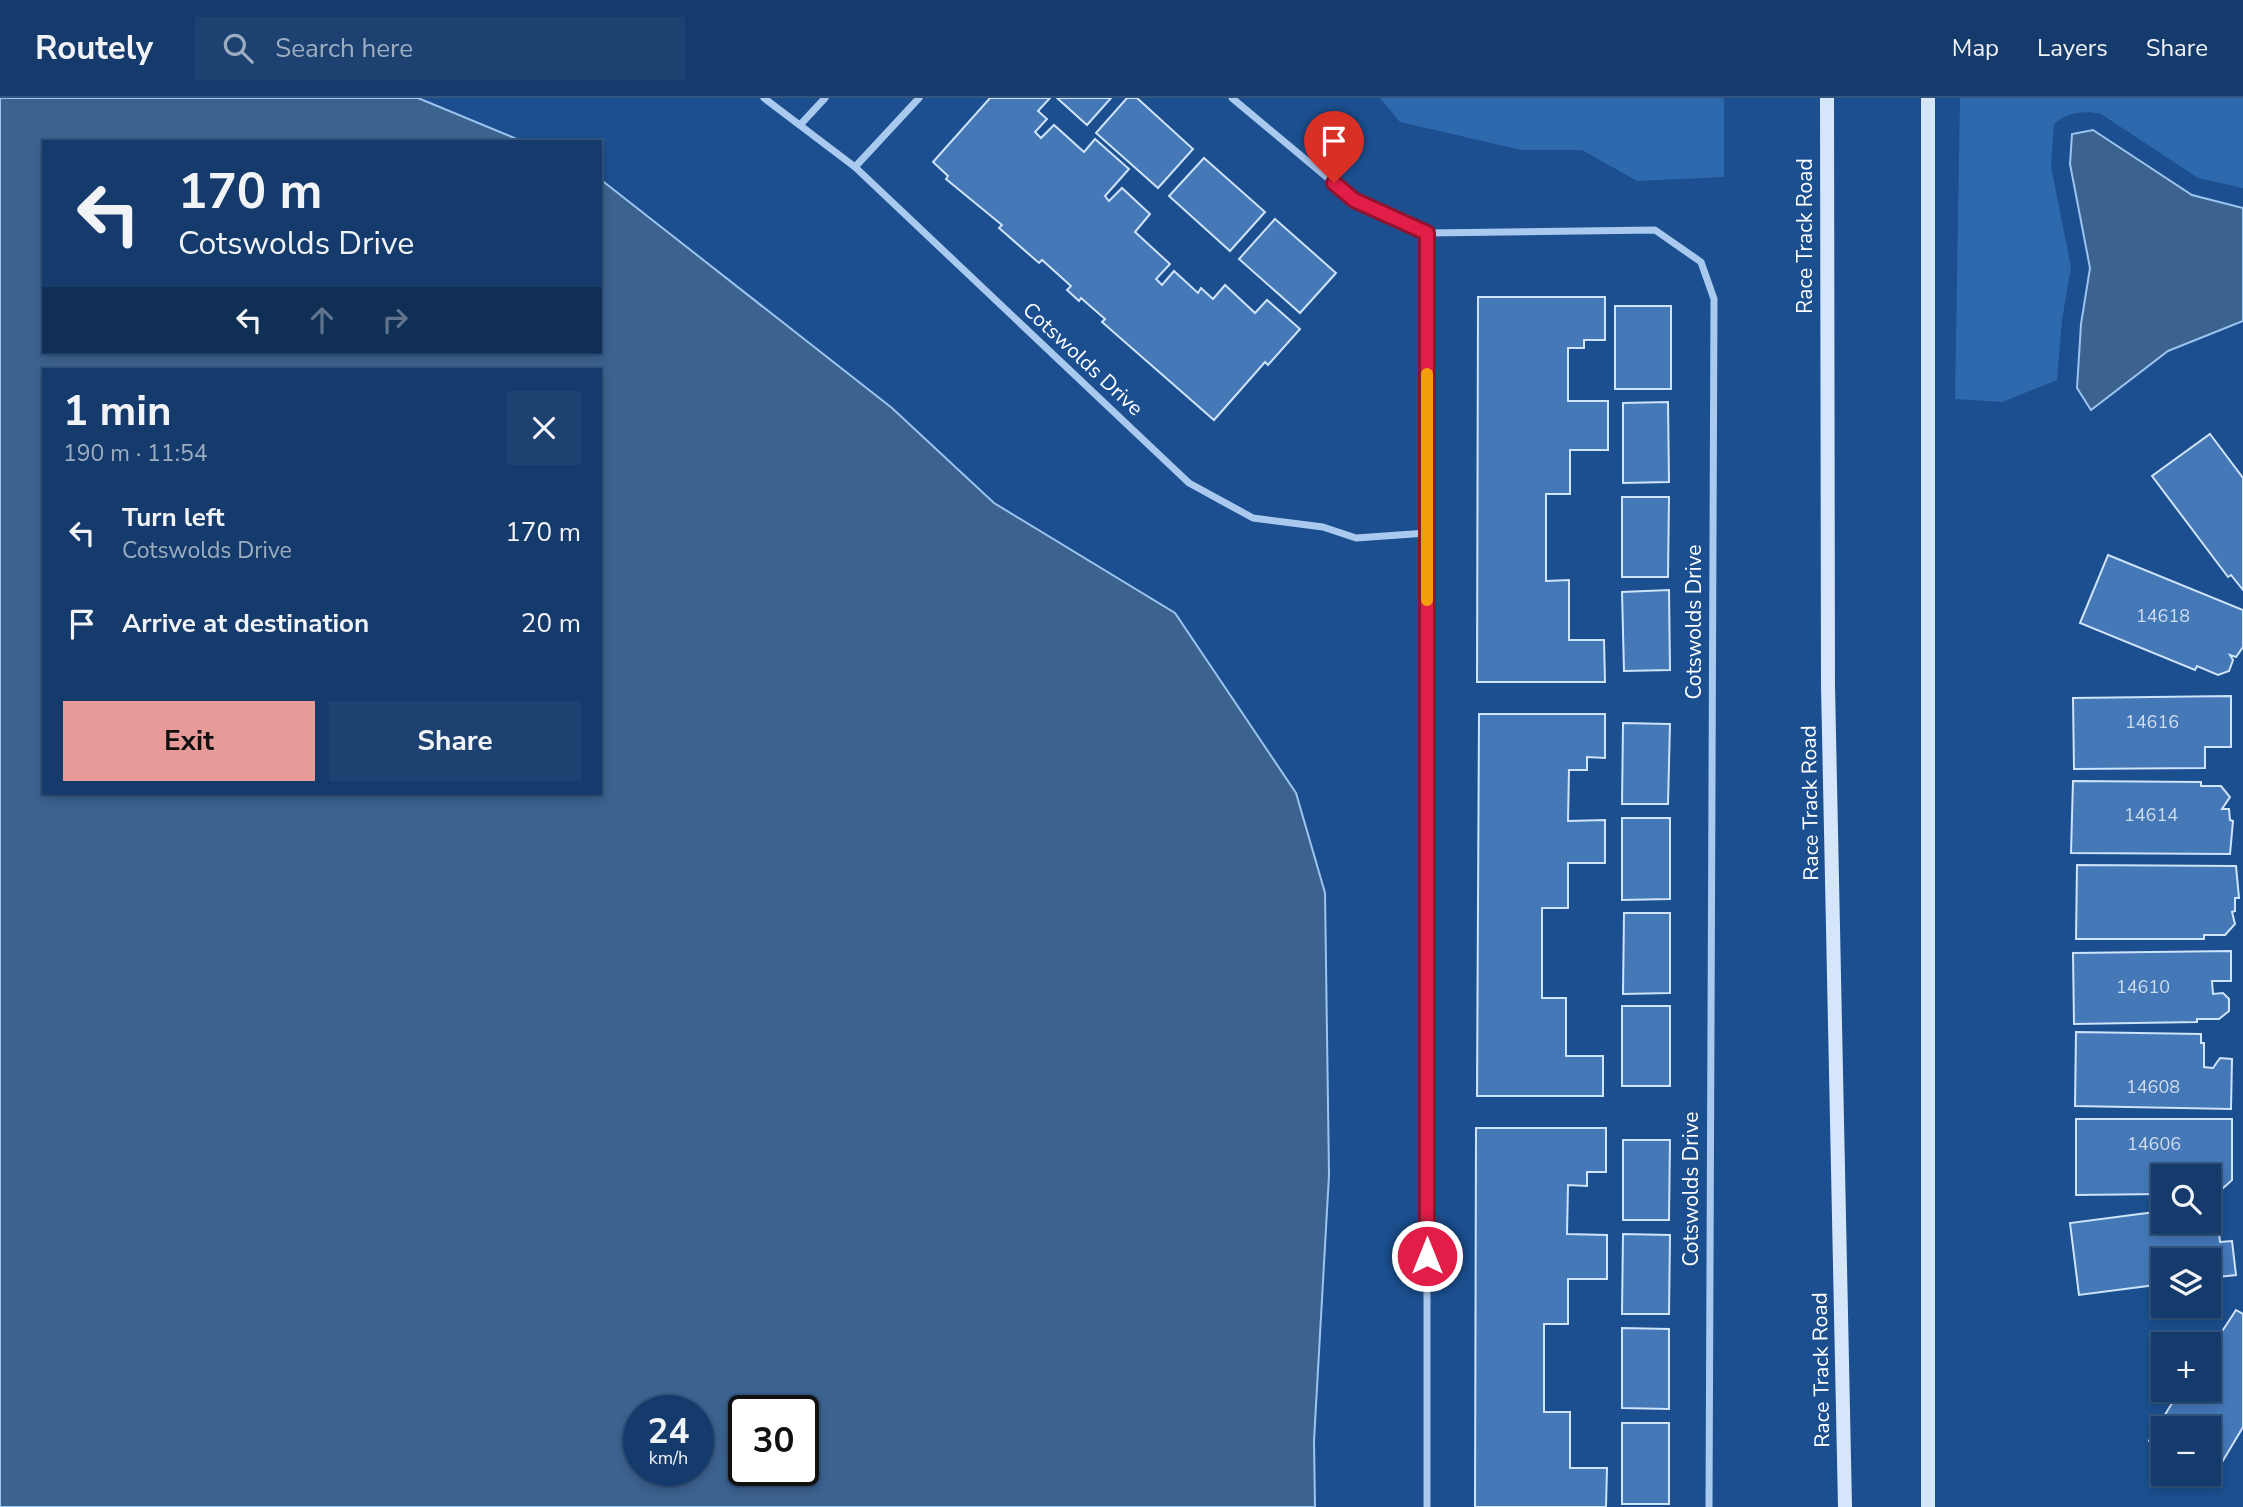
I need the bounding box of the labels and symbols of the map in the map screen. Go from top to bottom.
pin [1304,111,1364,183]
street label: Race Track Road [1791,158,1819,314]
street label: Cotswolds Drive [1017,296,1149,422]
street label: Cotswolds Drive [1680,544,1708,700]
house number: 14618 [2136,604,2190,628]
house number: 14616 [2125,710,2179,734]
street label: Race Track Road [1795,725,1825,881]
house number: 14614 [2124,803,2178,827]
house number: 14610 [2116,975,2170,999]
house number: 14608 [2126,1075,2180,1099]
street label: Cotswolds Drive [1677,1111,1705,1267]
house number: 14606 [2127,1132,2181,1156]
position arrow [1390,1219,1464,1293]
street label: Race Track Road [1806,1292,1836,1448]
speed limit sign: 30 [728,1395,819,1486]

